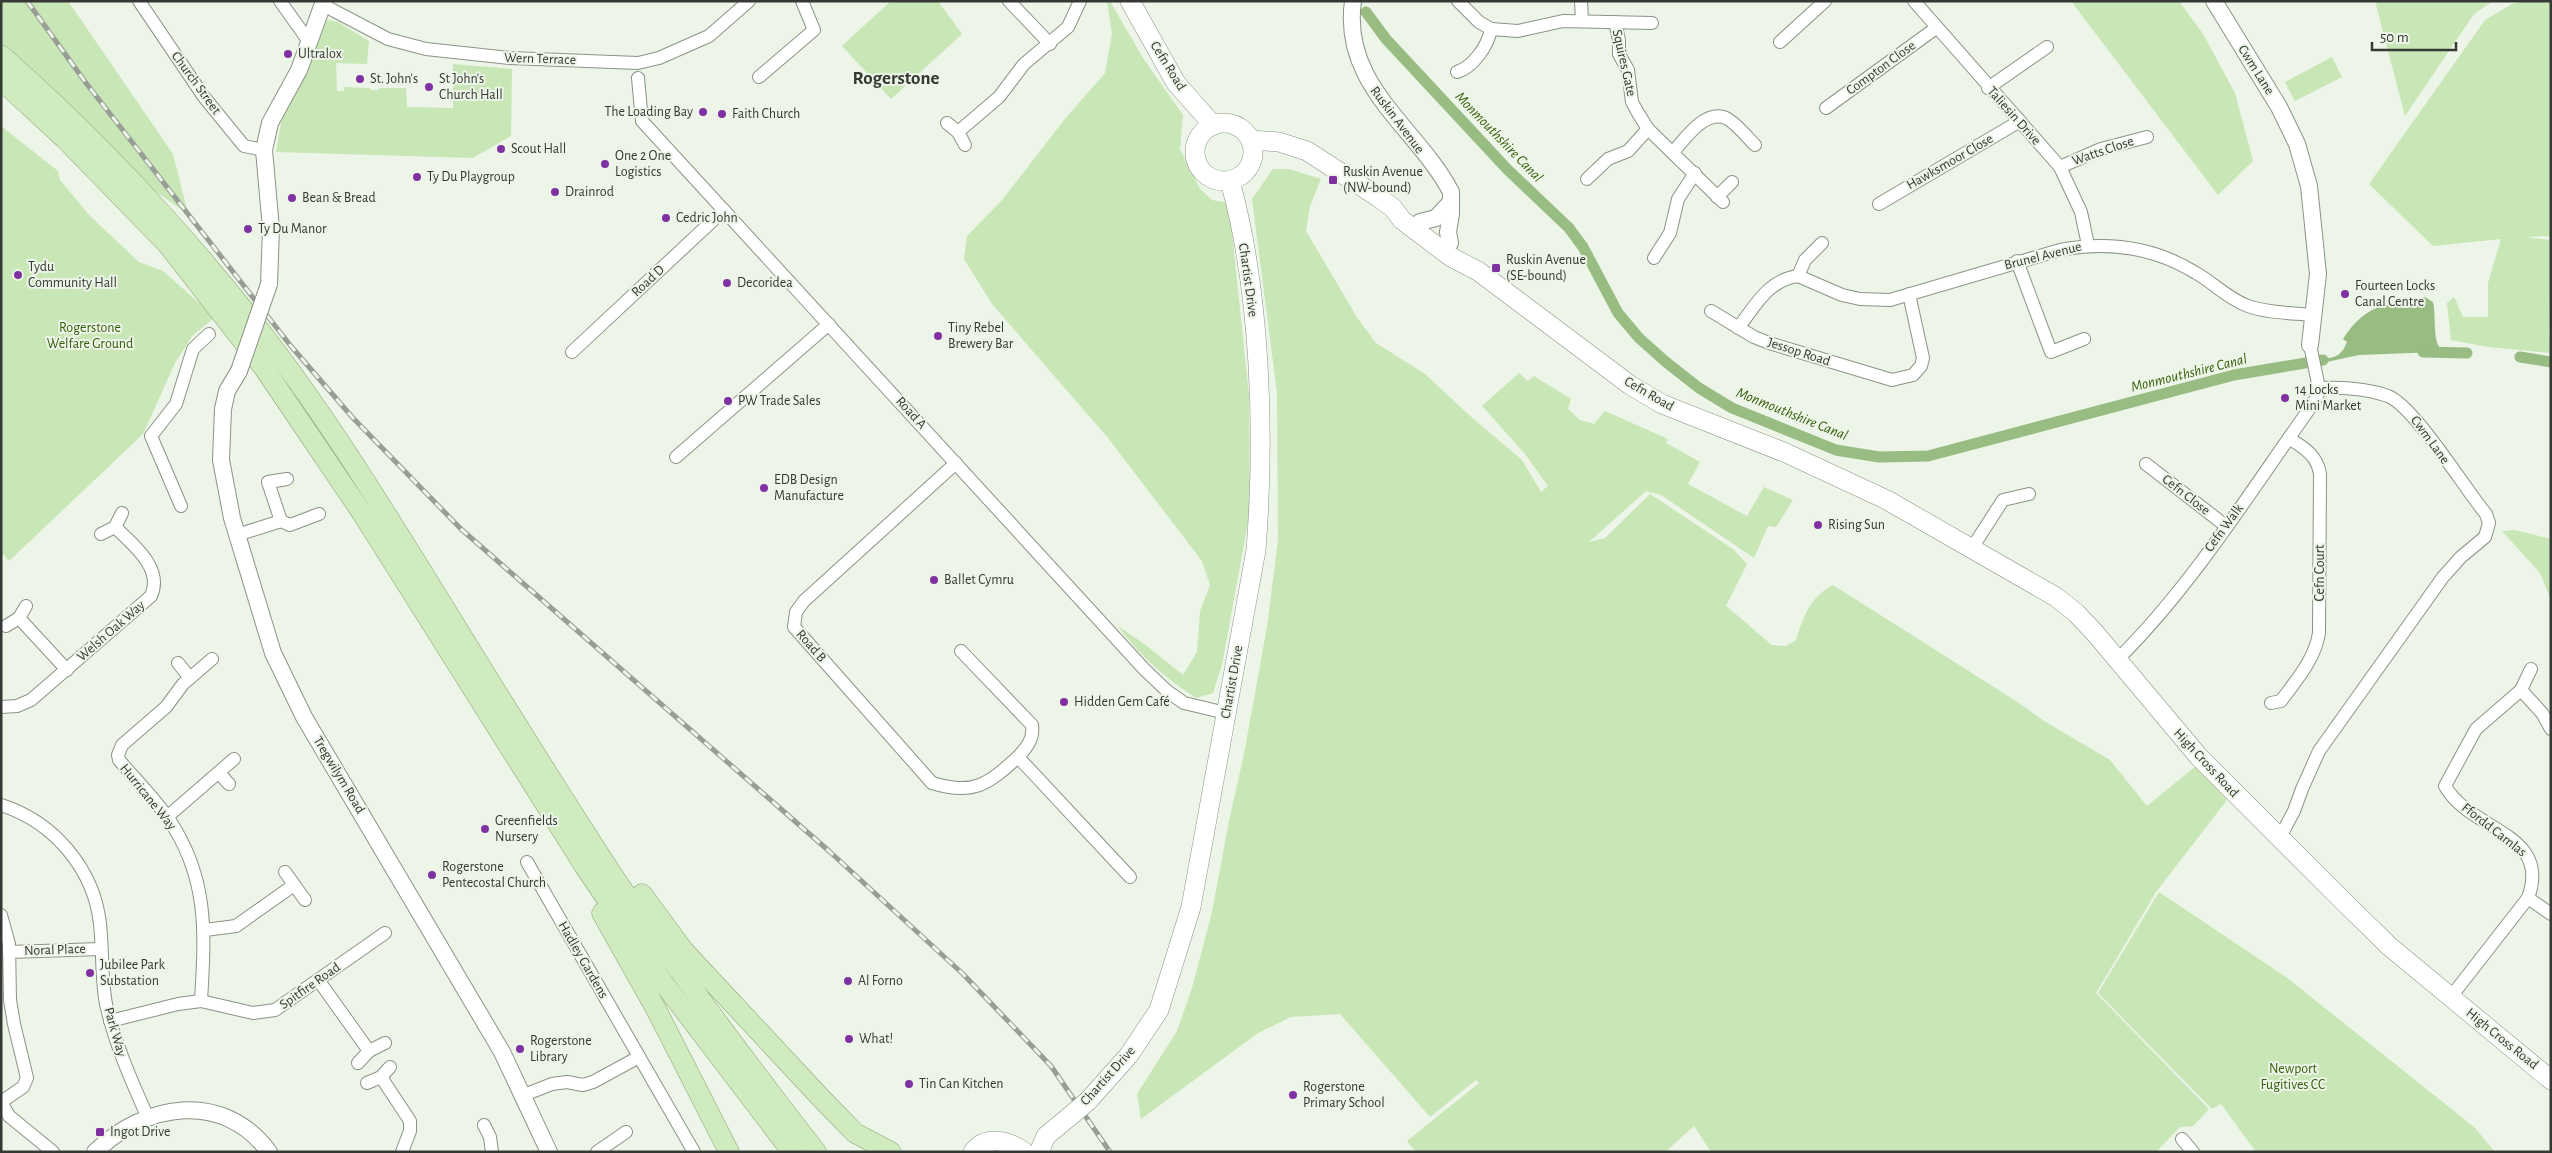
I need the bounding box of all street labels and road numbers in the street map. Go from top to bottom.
street label: Squires Gate [1610,28,1638,98]
street label: Compton Close [1844,38,1918,98]
street label: Cefn Road [1147,39,1189,93]
street label: Cwm Lane [2235,43,2277,97]
street label: Church Street [169,49,224,117]
street label: Wern Terrace [504,51,576,67]
street label: Ruskin Avenue [1367,84,1427,156]
street label: Taliesin Drive [1984,84,2044,148]
street label: Hawksmoor Close [1904,132,1996,192]
street label: Watts Close [2071,134,2135,168]
street label: Brunel Avenue [2003,240,2083,272]
street label: Chartist Drive [1236,242,1260,318]
street label: Road D [629,263,667,299]
street label: Jessop Road [1766,335,1832,369]
street label: Cefn Road [1622,374,1676,414]
street label: Road A [893,394,929,432]
street label: Cwm Lane [2408,413,2452,467]
street label: Cefn Close [2159,472,2213,518]
street label: Cefn Walk [2202,501,2246,554]
street label: Cefn Court [2313,544,2327,602]
street label: Welsh Oak Way [74,598,148,664]
street label: Road B [793,627,829,665]
street label: Chartist Drive [1219,644,1245,720]
street label: High Cross Road [2171,726,2241,800]
street label: Tregwilym Road [311,734,367,816]
street label: Hurricane Way [117,761,179,833]
street label: Ffordd Camlas [2459,800,2529,860]
street label: Hadley Gardens [555,919,611,1001]
street label: Noral Place [24,942,86,958]
street label: Spitfire Road [277,960,343,1012]
street label: Park Way [101,1006,129,1058]
street label: High Cross Road [2463,1006,2541,1072]
street label: Chartist Drive [1078,1044,1138,1108]

